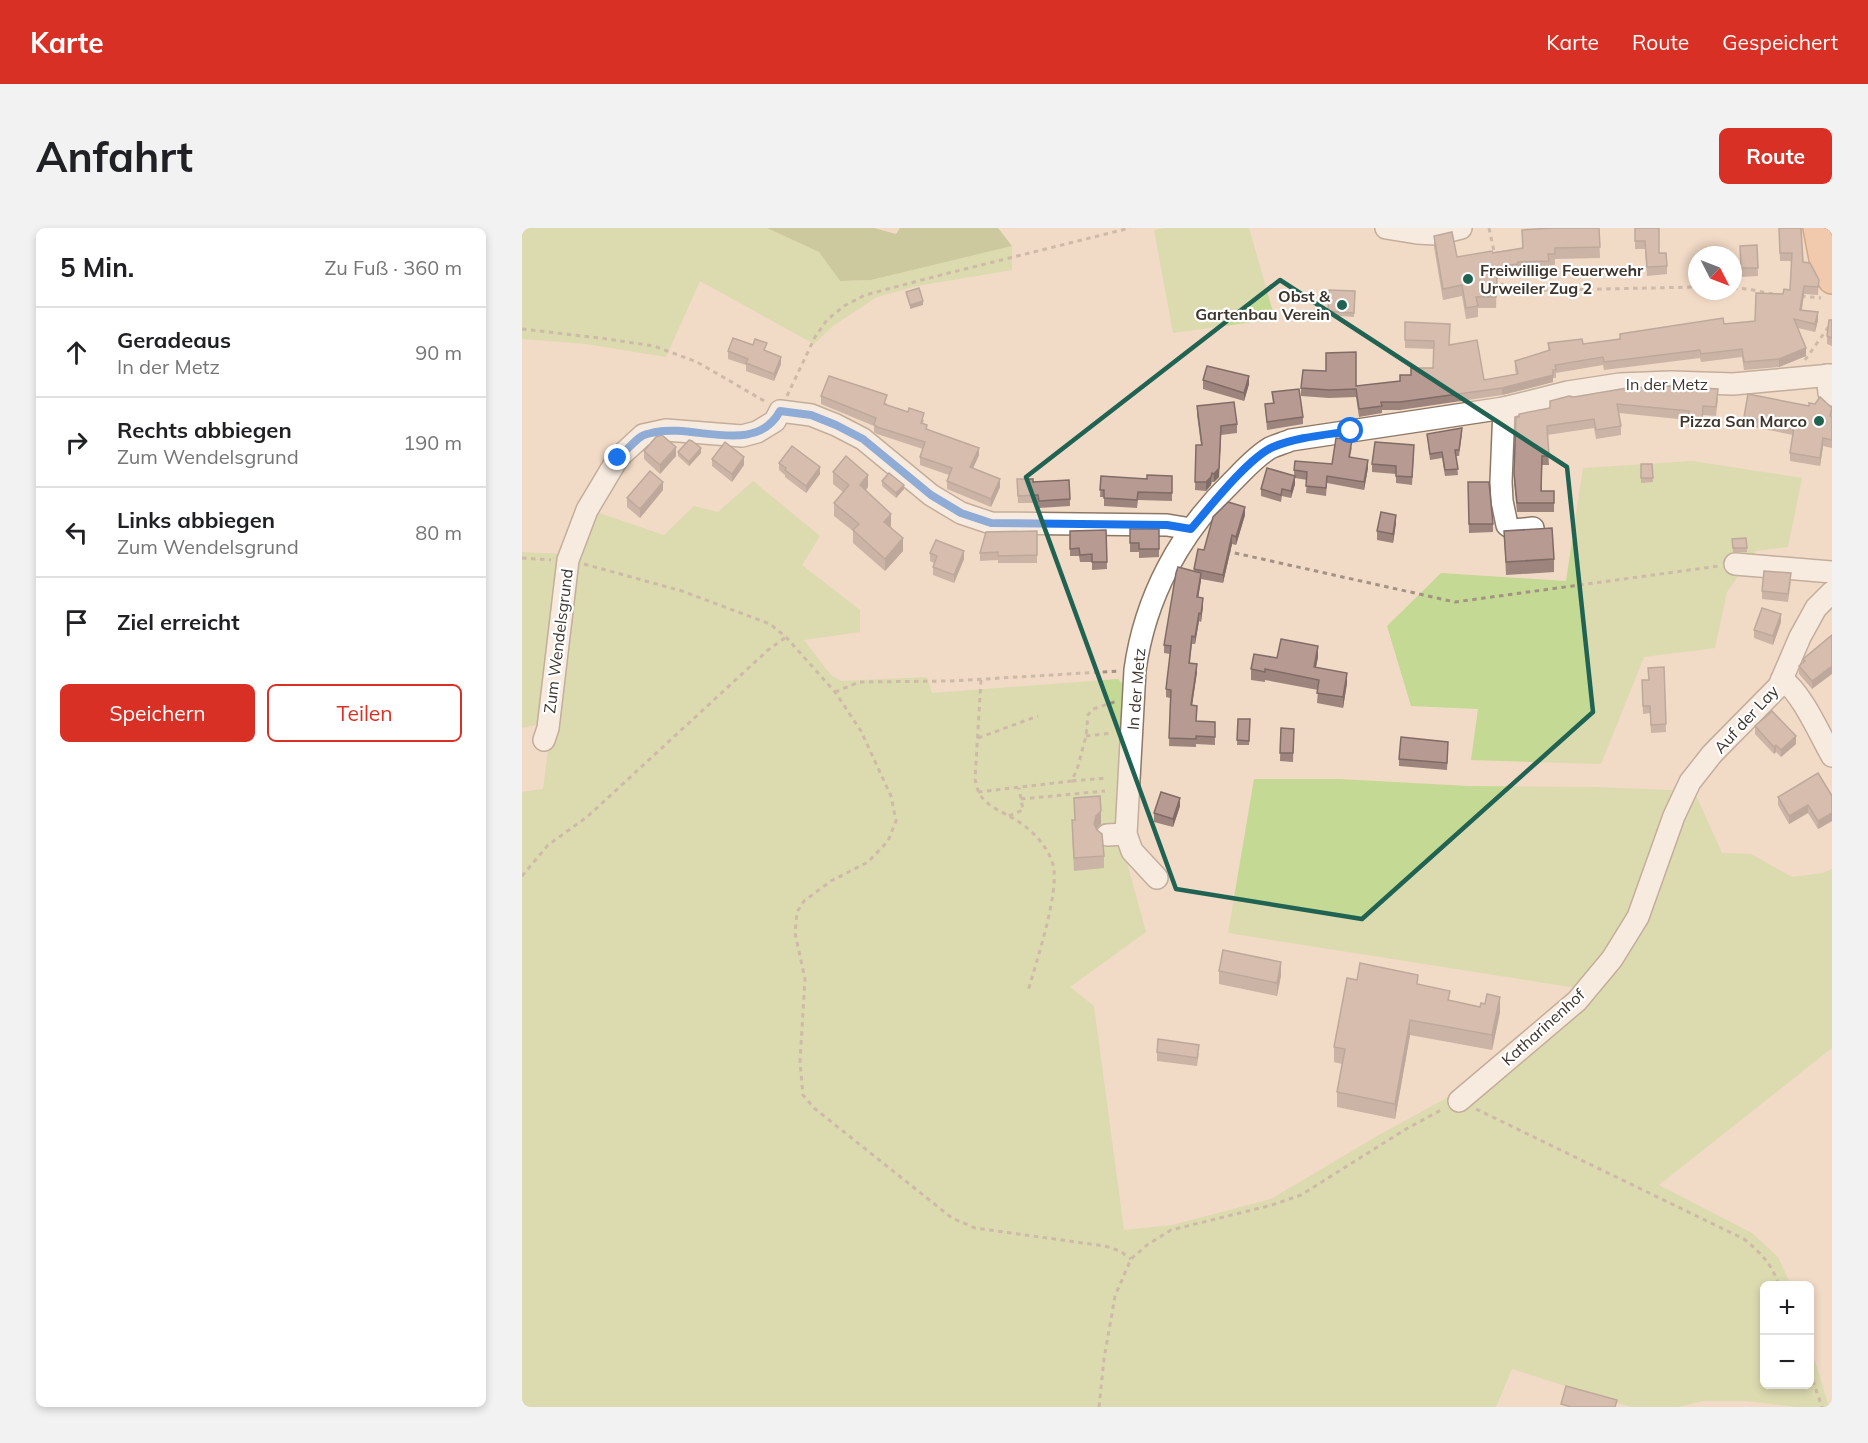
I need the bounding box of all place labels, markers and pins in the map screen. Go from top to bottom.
place label: Freiwillige Feuerwehr Urweiler Zug 2 [1480,260,1644,298]
marker: Freiwillige Feuerwehr Urweiler Zug 2 [1461,272,1475,286]
place label: Obst & Gartenbau Verein [1195,286,1331,324]
marker: Obst & Gartenbau Verein [1335,298,1349,312]
place label: Pizza San Marco [1679,411,1807,431]
marker: Pizza San Marco [1812,414,1826,428]

